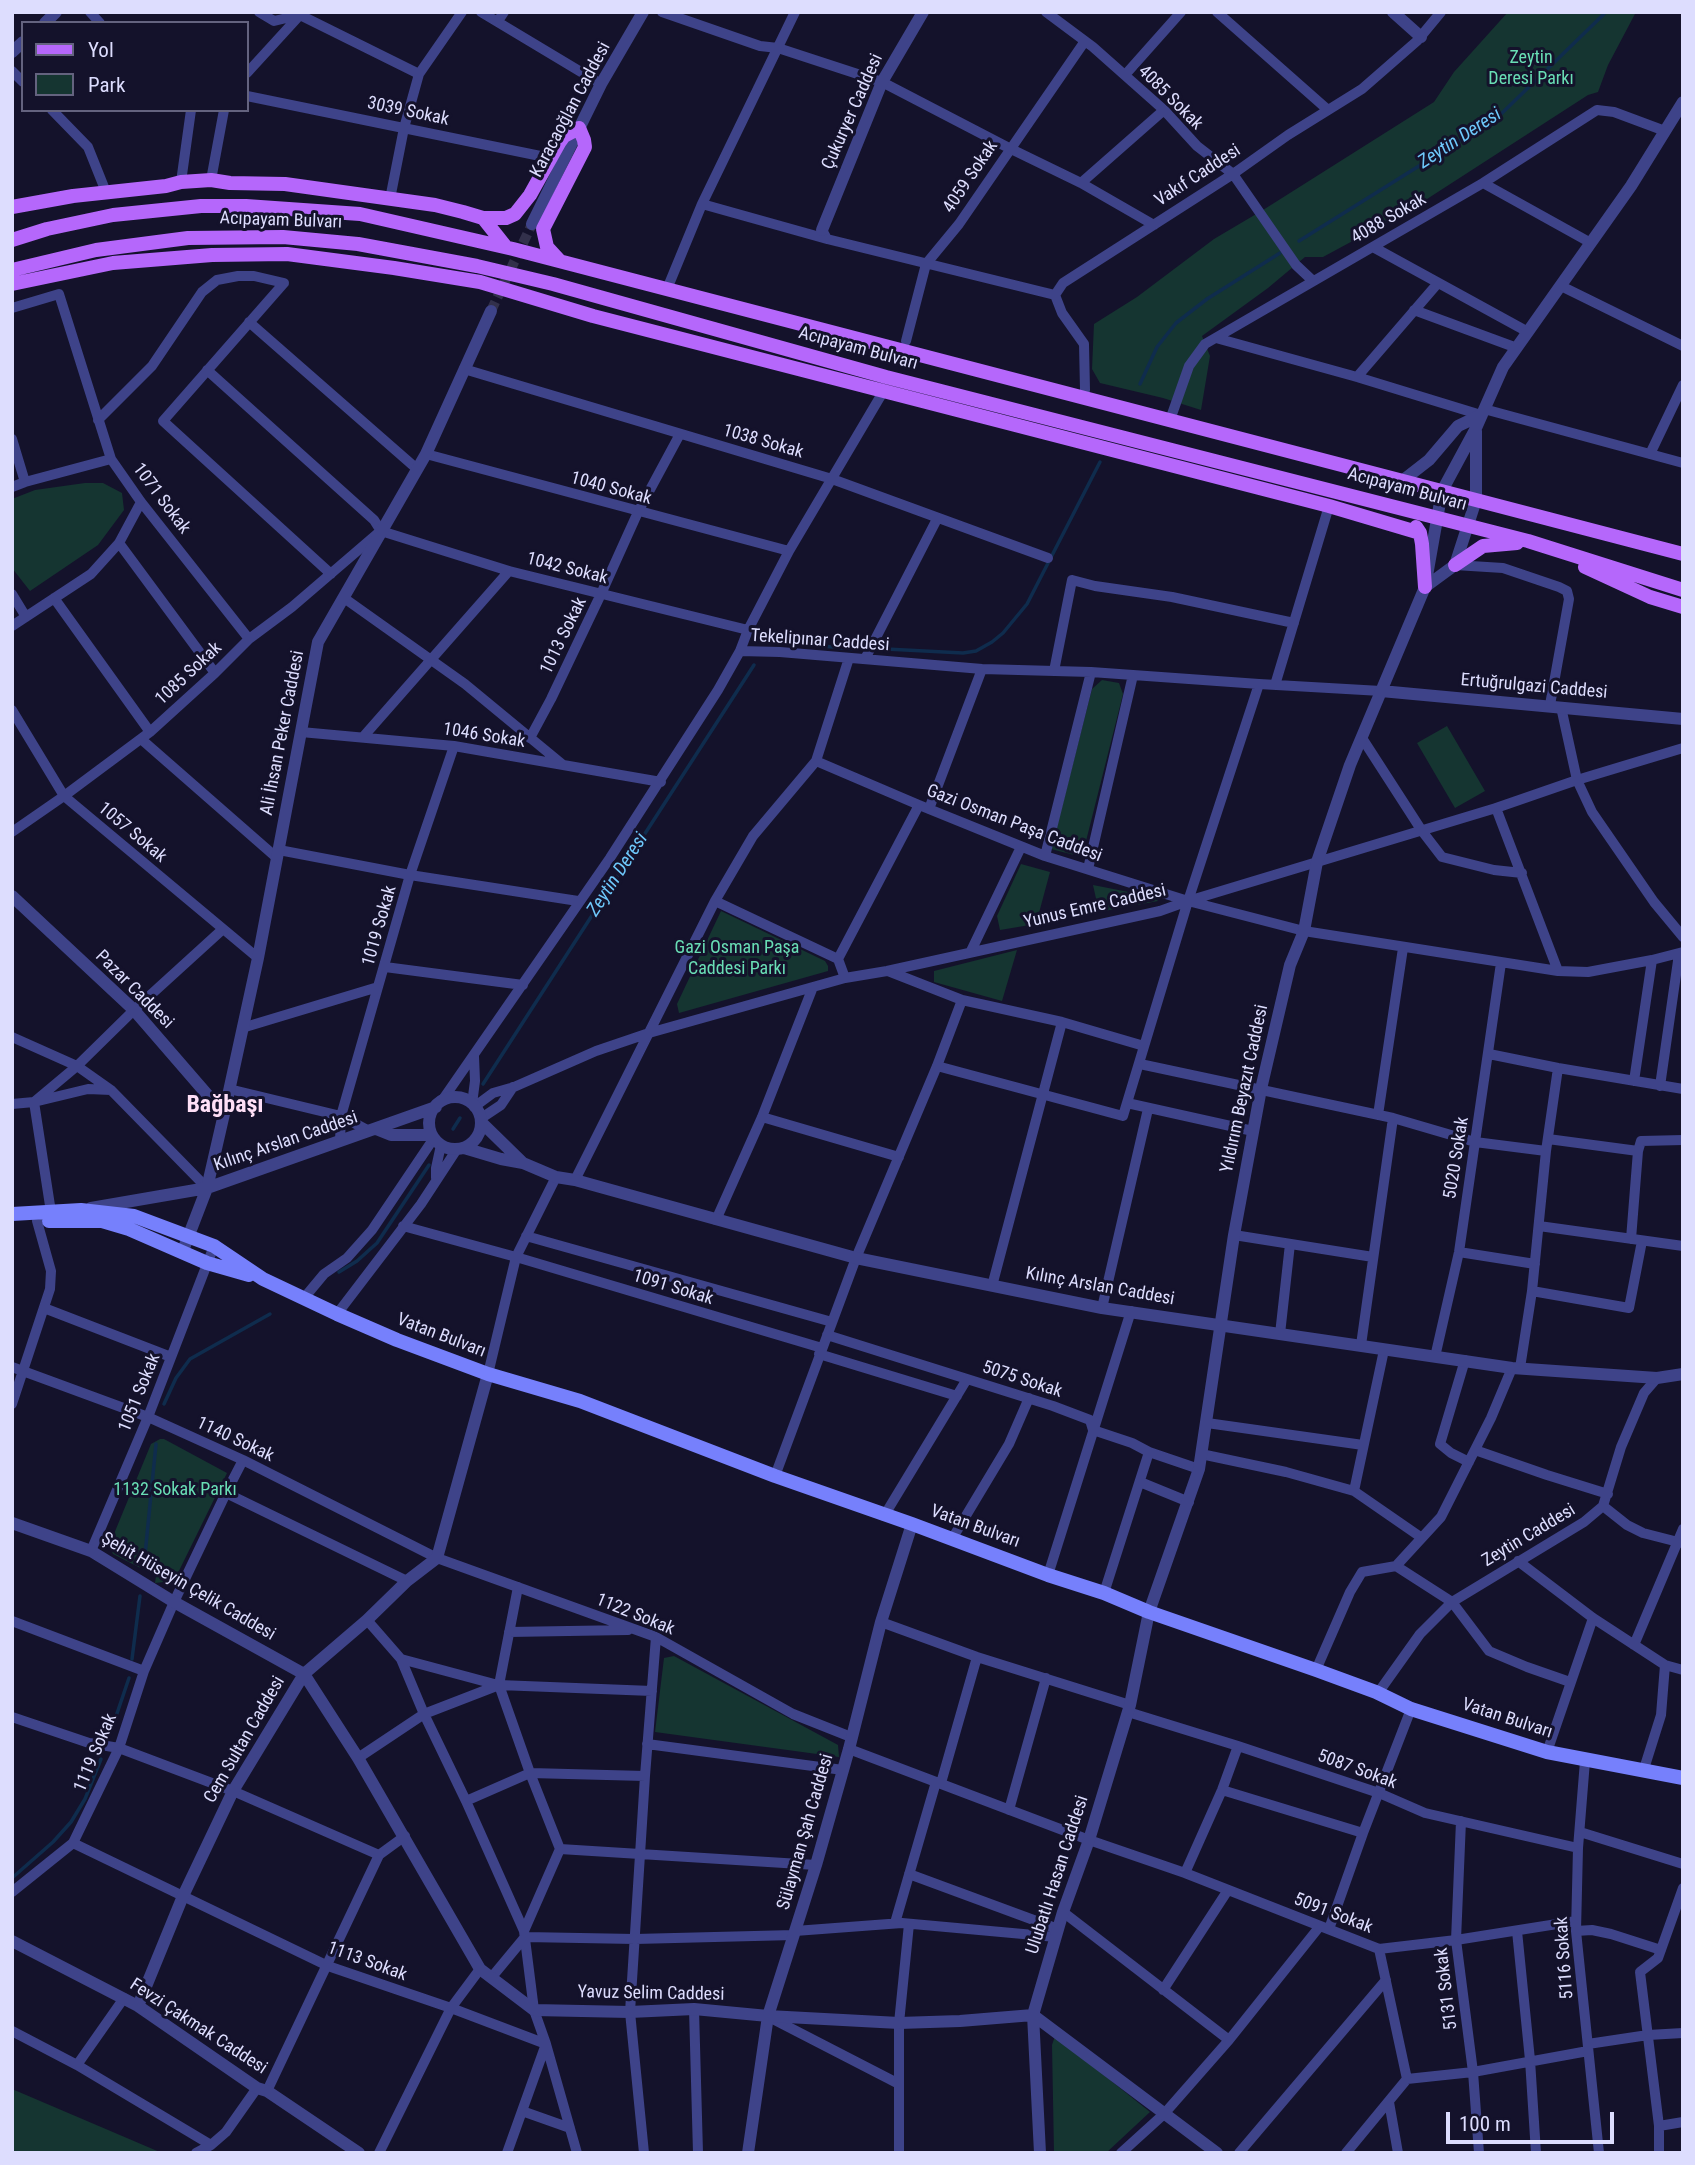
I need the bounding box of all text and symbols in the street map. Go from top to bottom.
legend [21,21,248,112]
text: Yol [88,38,114,62]
street label: Karacaoğlan Caddesi [526,39,616,181]
park label: Zeytin Deresi Parkı [1488,47,1574,90]
street label: Çukuryer Caddesi [818,51,888,173]
street label: 4085 Sokak [1133,61,1207,135]
text: Park [88,73,125,97]
street label: 3039 Sokak [365,93,451,131]
water label: Zeytin Deresi [1414,104,1506,174]
street label: 4059 Sokak [939,137,1003,217]
street label: Vakıf Caddesi [1151,140,1245,212]
street label: 4088 Sokak [1348,189,1430,249]
street label: Acıpayam Bulvarı [219,208,343,234]
street label: Acıpayam Bulvarı [796,323,920,375]
street label: 1038 Sokak [720,420,806,464]
street label: 1071 Sokak [127,459,195,539]
street label: Acıpayam Bulvarı [1345,464,1469,516]
street label: 1040 Sokak [568,468,654,510]
street label: 1042 Sokak [524,548,610,590]
street label: 1013 Sokak [536,594,592,678]
street label: Tekelipınar Caddesi [750,625,890,657]
street label: 1085 Sokak [151,638,227,710]
street label: Ali İhsan Peker Caddesi [256,649,310,817]
street label: Ertuğrulgazi Caddesi [1460,670,1608,704]
street label: 1046 Sokak [441,719,527,753]
street label: Gazi Osman Paşa Caddesi [923,781,1105,867]
street label: 1057 Sokak [93,798,171,868]
water label: Zeytin Deresi [583,829,653,921]
street label: Yunus Emre Caddesi [1022,880,1168,934]
street label: 1019 Sokak [358,883,402,969]
park label: Gazi Osman Paşa Caddesi Parkı [675,937,799,979]
street label: Pazar Caddesi [90,946,178,1034]
street label: Yıldırım Beyazıt Caddesi [1217,1003,1273,1175]
district label: Bağbaşı [186,1092,264,1120]
street label: Kılınç Arslan Caddesi [211,1107,361,1177]
street label: 5020 Sokak [1440,1115,1474,1201]
street label: Kılınç Arslan Caddesi [1024,1263,1176,1311]
street label: 1091 Sokak [630,1266,716,1310]
street label: Vatan Bulvarı [393,1309,489,1363]
street label: 1051 Sokak [114,1351,166,1435]
street label: 5075 Sokak [979,1357,1065,1403]
street label: 1140 Sokak [193,1413,277,1467]
park label: 1132 Sokak Parkı [113,1479,237,1501]
street label: Zeytin Caddesi [1479,1500,1579,1572]
street label: Vatan Bulvarı [927,1501,1023,1553]
street label: Şehit Hüseyin Çelik Caddesi [97,1528,279,1646]
street label: 1122 Sokak [593,1589,677,1641]
street label: Cem Sultan Caddesi [200,1673,290,1807]
street label: Vatan Bulvarı [1459,1694,1555,1744]
street label: 1119 Sokak [70,1711,122,1795]
street label: 5087 Sokak [1314,1746,1400,1794]
street label: Sülayman Şah Caddesi [773,1751,839,1913]
street label: Ulubatlı Hasan Caddesi [1022,1793,1094,1957]
street label: 5091 Sokak [1290,1889,1376,1939]
street label: 5116 Sokak [1551,1916,1579,2000]
street label: 1113 Sokak [324,1938,410,1986]
street label: 5131 Sokak [1431,1947,1463,2031]
street label: Fevzi Çakmak Caddesi [125,1975,271,2079]
street label: Yavuz Selim Caddesi [577,1982,725,2006]
scale bar [1450,2098,1618,2142]
text: 100 m [1459,2112,1511,2136]

